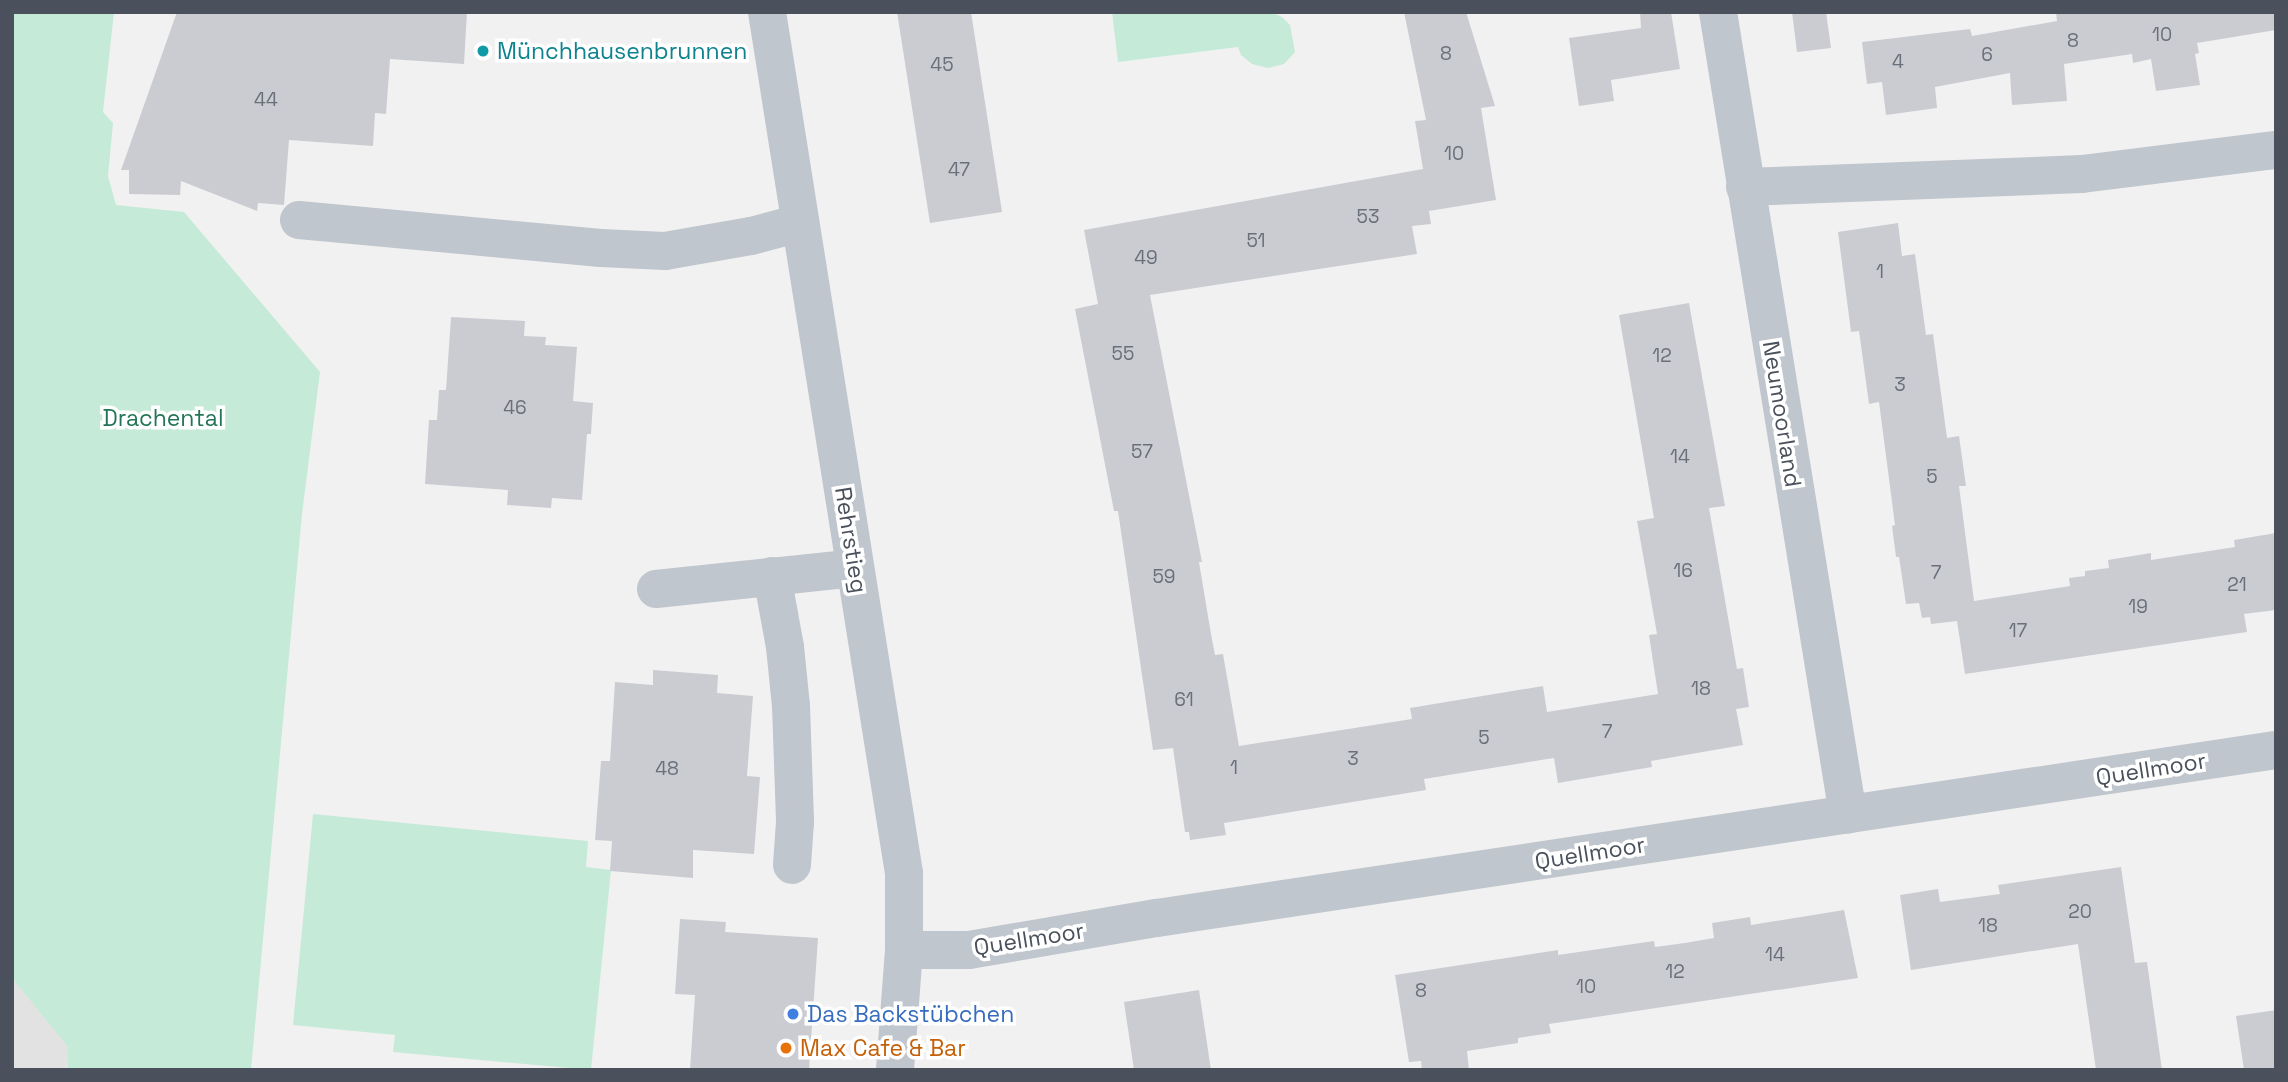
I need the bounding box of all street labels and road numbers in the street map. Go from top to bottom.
street label: Neumoorland [1757,339,1807,489]
street label: Rehrstieg [829,485,873,595]
street label: Quellmoor [2094,747,2208,791]
street label: Quellmoor [1533,831,1647,875]
street label: Quellmoor [972,917,1086,961]

